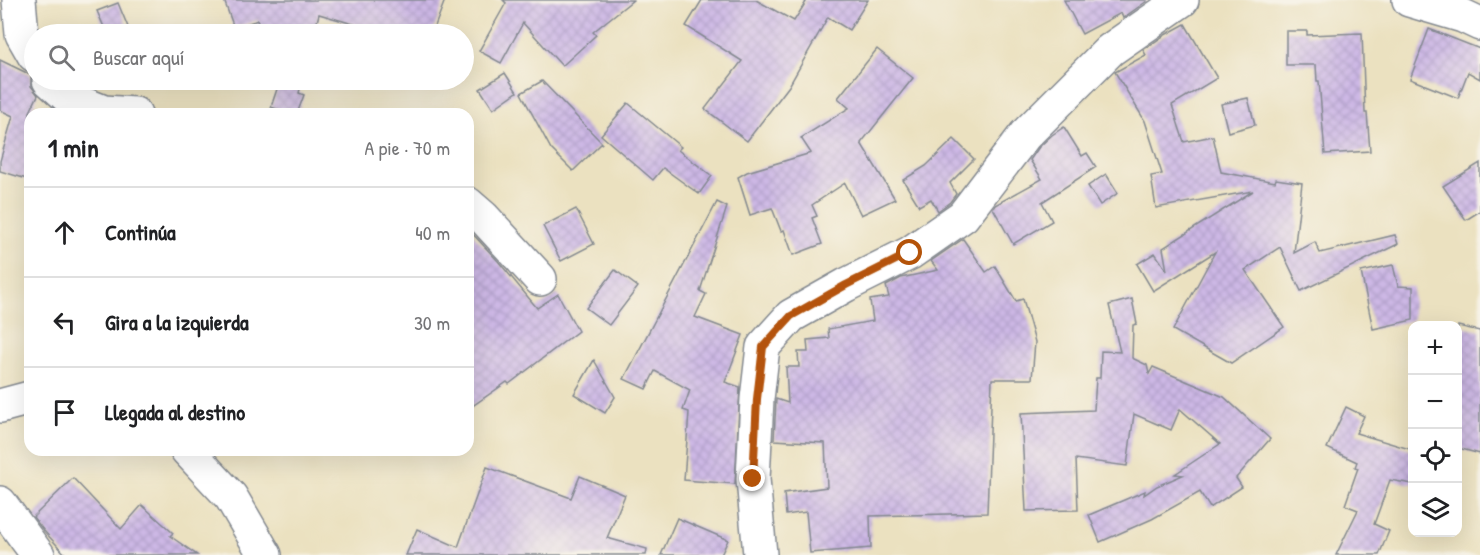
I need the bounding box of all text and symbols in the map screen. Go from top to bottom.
search box [24,24,474,90]
icon: search [45,41,78,74]
text: Buscar aquí [93,42,185,72]
text: 1 min [48,130,99,165]
text: A pie · 70 m [364,134,450,161]
icon: ahead [48,216,81,249]
text: Continúa [105,217,176,247]
text: 40 m [415,219,450,246]
route start [896,239,922,265]
icon: left [48,306,81,339]
text: Gira a la izquierda [105,307,249,337]
text: 30 m [414,309,450,336]
map controls [1408,321,1462,537]
button: + [1408,321,1462,375]
button: − [1408,375,1462,429]
icon: arrive [48,396,81,429]
text: Llegada al destino [105,397,245,427]
button: locate [1408,429,1462,483]
route end [739,465,765,491]
button: layers [1408,483,1462,537]

